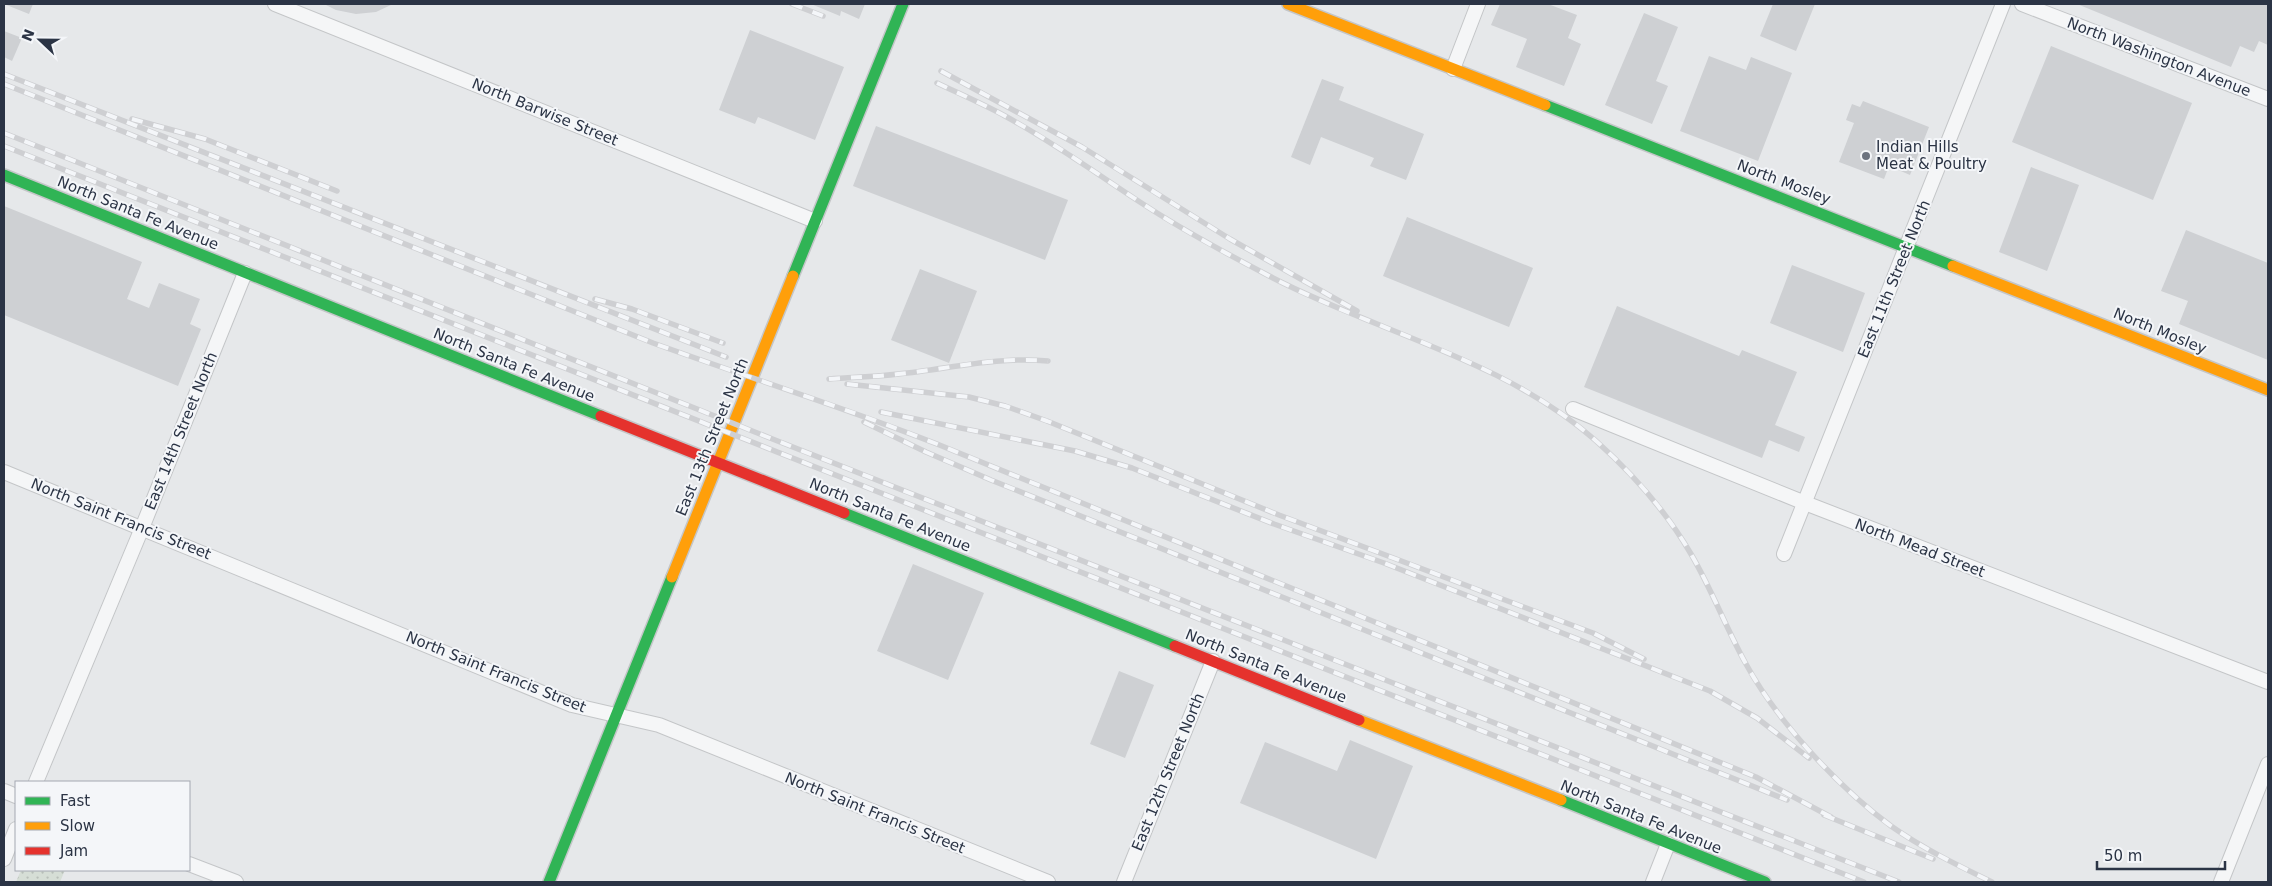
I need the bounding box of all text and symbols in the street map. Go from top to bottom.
street label: North Washington Avenue [2065,14,2253,100]
north arrow [15,15,65,65]
text: N [18,27,38,44]
street label: North Barwise Street [469,74,621,150]
place label: Indian Hills Meat & Poultry [1876,138,1987,173]
marker: Indian Hills Meat & Poultry [1860,150,1872,162]
street label: North Mosley [1735,156,1834,208]
street label: North Santa Fe Avenue [55,172,221,254]
street label: East 11th Street North [1854,197,1934,361]
street label: North Mosley [2111,304,2209,358]
street label: North Santa Fe Avenue [431,324,597,406]
street label: East 14th Street North [141,349,221,513]
street label: East 13th Street North [672,355,752,519]
street label: North Santa Fe Avenue [807,474,973,556]
street label: North Saint Francis Street [28,475,214,563]
street label: North Mead Street [1852,515,1988,581]
street label: North Santa Fe Avenue [1183,625,1349,707]
street label: North Saint Francis Street [403,628,589,716]
street label: East 12th Street North [1128,690,1208,854]
street label: North Saint Francis Street [782,769,968,857]
street label: North Santa Fe Avenue [1558,776,1724,858]
legend [15,781,190,871]
text: Fast [60,792,90,810]
text: Slow [60,817,95,835]
scale bar [2097,838,2224,870]
text: Jam [59,842,88,860]
text: 50 m [2104,847,2142,865]

